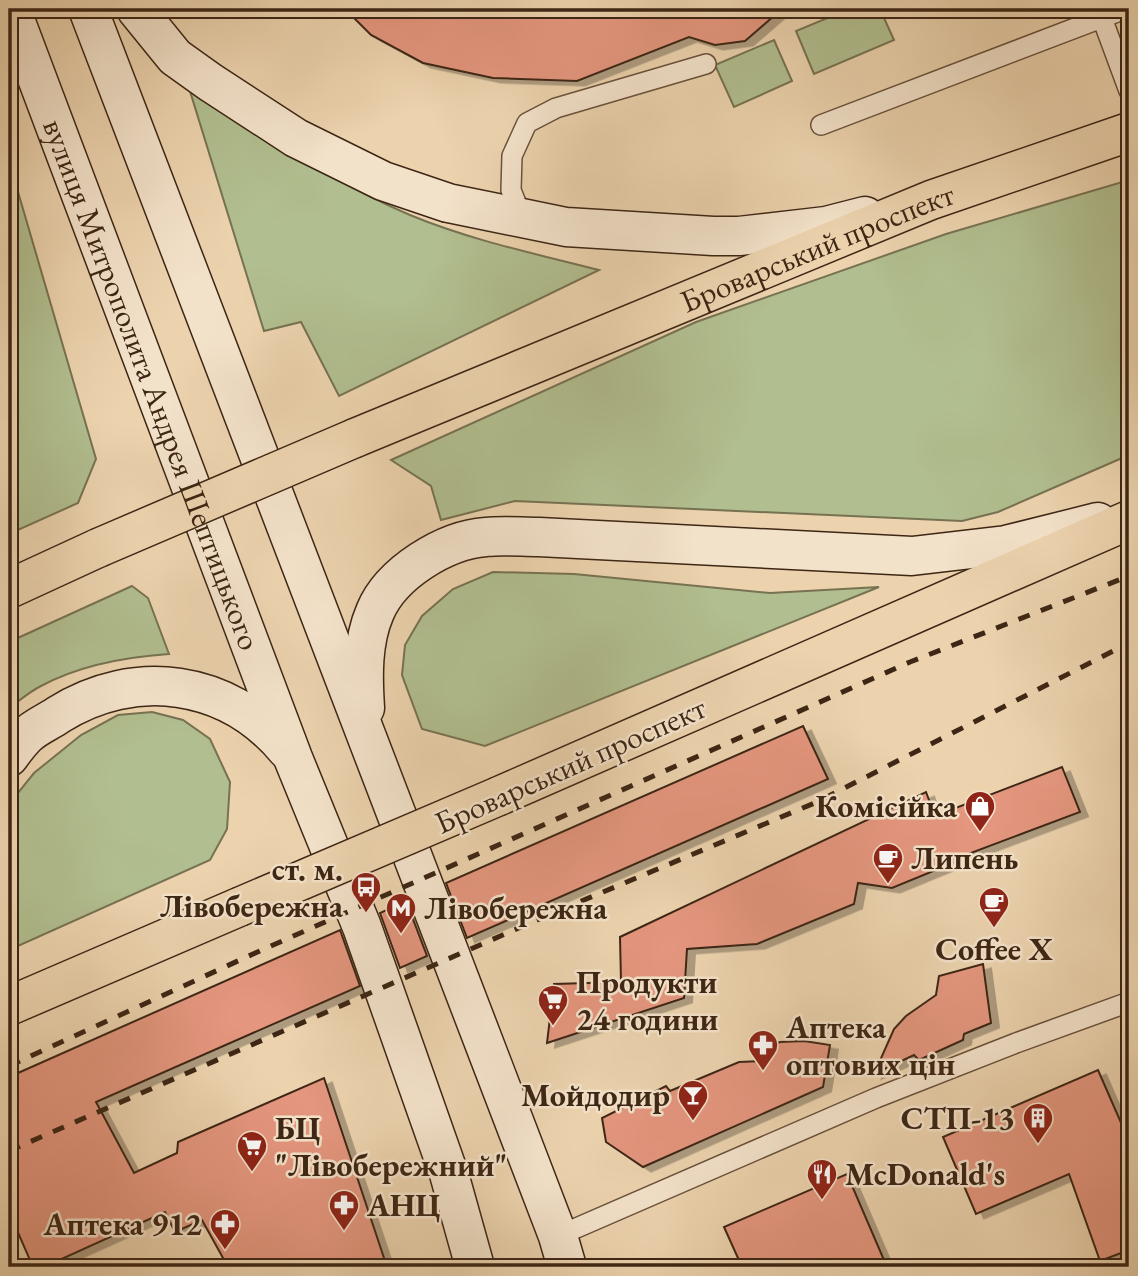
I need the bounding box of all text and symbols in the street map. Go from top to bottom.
street label: вулиця Митрополита Андрея Шептицького [33,113,271,656]
street label: Броварський проспект [674,173,960,322]
street label: Броварський проспект [428,686,712,844]
place label: Комісійка [815,785,958,827]
shop icon: Комісійка [963,789,997,833]
place label: Липень [911,837,1018,879]
cafe icon: Липень [871,841,905,885]
place label: ст. м. Лівобережна [160,848,344,927]
bus stop icon: ст. м. Лівобережна [349,870,383,914]
cafe icon: Coffee X [977,885,1011,929]
place label: Лівобережна [424,887,608,929]
metro station icon: Лівобережна [384,891,418,935]
place label: Coffee X [935,928,1053,970]
place label: Продукти 24 години [576,961,718,1040]
supermarket icon: Продукти 24 години [536,983,570,1027]
place label: Аптека оптових цін [785,1006,955,1085]
pharmacy icon: Аптека оптових цін [746,1028,780,1072]
place label: Мойдодир [521,1074,670,1116]
bar icon: Мойдодир [676,1078,710,1122]
place label: СТП-13 [901,1097,1015,1139]
building icon: СТП-13 [1021,1101,1055,1145]
place label: БЦ "Лівобережний" [275,1107,507,1186]
supermarket icon: БЦ "Лівобережний" [235,1129,269,1173]
place label: McDonald's [845,1153,1005,1195]
restaurant icon: McDonald's [805,1157,839,1201]
place label: АНЦ [366,1184,440,1226]
pharmacy icon: АНЦ [327,1188,361,1232]
place label: Аптека 912 [43,1203,202,1245]
pharmacy icon: Аптека 912 [208,1207,242,1251]

